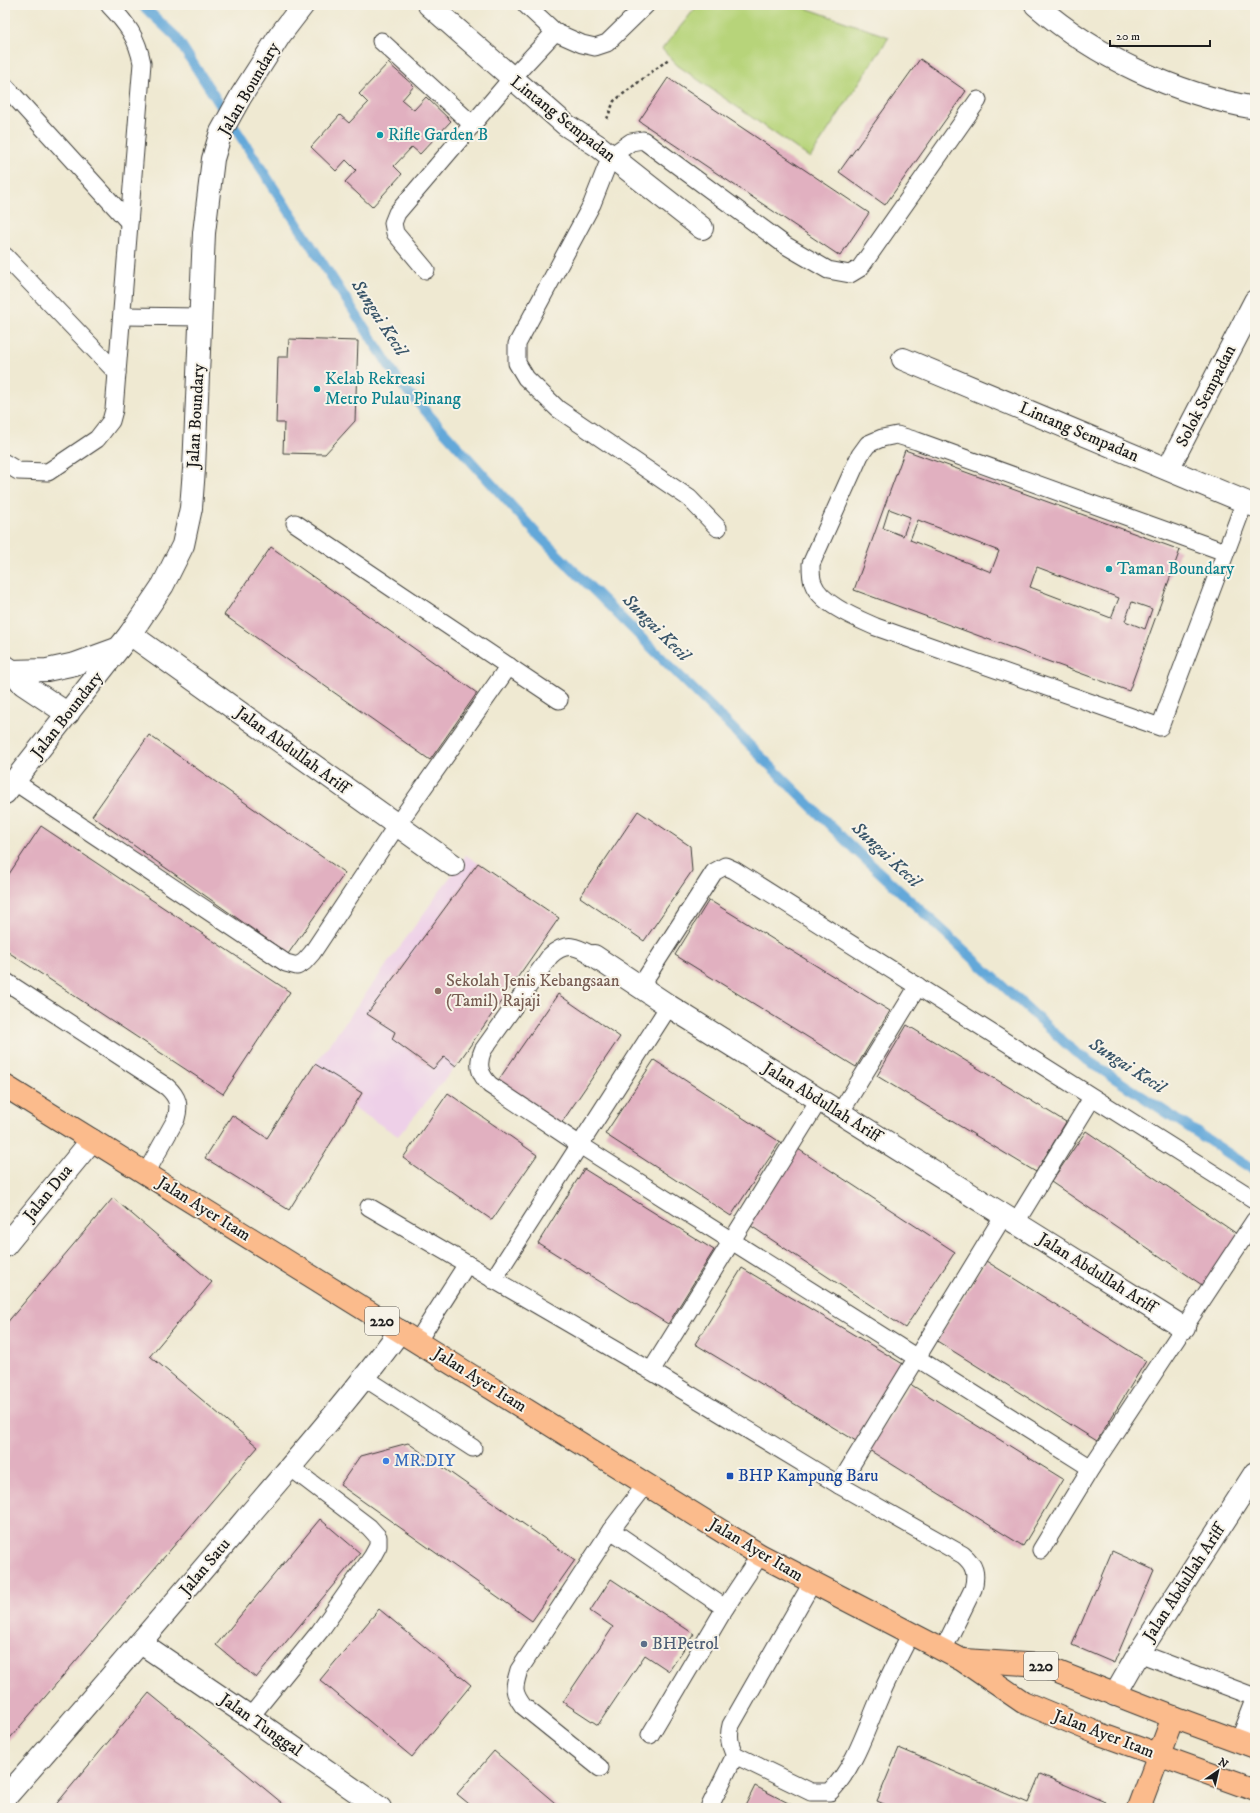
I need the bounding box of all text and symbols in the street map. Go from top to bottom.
scale bar [1110,22,1210,48]
text: 20 m [1116,29,1140,44]
street label: Jalan Boundary [212,37,285,142]
street label: Lintang Sempadan [506,71,620,167]
place label: Rifle Garden B [388,124,488,146]
marker: Rifle Garden B [375,130,385,140]
water label: Sungai Kecil [346,275,413,362]
street label: Solok Sempadan [1171,341,1241,451]
street label: Jalan Boundary [182,362,210,471]
place label: Kelab Rekreasi Metro Pulau Pinang [325,368,462,410]
marker: Kelab Rekreasi Metro Pulau Pinang [312,384,322,394]
street label: Lintang Sempadan [1016,397,1142,467]
place label: Taman Boundary [1117,558,1235,580]
marker: Taman Boundary [1104,564,1114,574]
water label: Sungai Kecil [617,589,696,668]
street label: Jalan Boundary [25,666,108,765]
street label: Jalan Abdullah Ariff [229,700,356,801]
water label: Sungai Kecil [846,817,927,894]
place label: Sekolah Jenis Kebangsaan (Tamil) Rajaji [446,970,620,1012]
marker: Sekolah Jenis Kebangsaan (Tamil) Rajaji [433,986,443,996]
water label: Sungai Kecil [1084,1033,1171,1100]
street label: Jalan Abdullah Ariff [757,1056,888,1149]
street label: Jalan Dua [17,1160,78,1227]
street label: Jalan Ayer Itam [151,1170,255,1247]
street label: Jalan Abdullah Ariff [1032,1227,1163,1320]
road number: 220 [365,1307,399,1335]
street label: Jalan Ayer Itam [427,1341,531,1418]
place label: MR.DIY [394,1450,456,1472]
marker: MR.DIY [381,1456,391,1466]
place label: BHP Kampung Baru [738,1465,878,1487]
marker: BHP Kampung Baru [725,1471,735,1481]
street label: Jalan Ayer Itam [703,1512,807,1587]
street label: Jalan Abdullah Ariff [1137,1517,1232,1647]
street label: Jalan Satu [173,1534,235,1602]
place label: BHPetrol [652,1633,719,1655]
marker: BHPetrol [639,1639,649,1649]
road number: 220 [1024,1652,1058,1680]
street label: Jalan Tunggal [214,1687,307,1762]
street label: Jalan Ayer Itam [1049,1704,1158,1763]
north arrow [1198,1751,1238,1791]
text: N [1215,1755,1231,1772]

